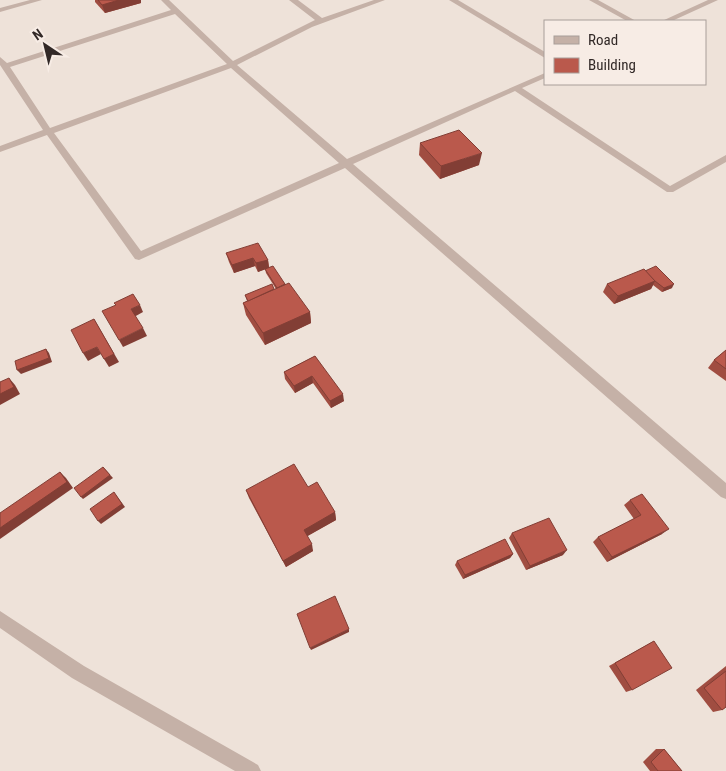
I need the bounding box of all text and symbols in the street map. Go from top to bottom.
north arrow [20,20,70,70]
legend [544,20,706,85]
text: N [29,25,46,43]
text: Road [588,31,618,49]
text: Building [588,56,636,74]

